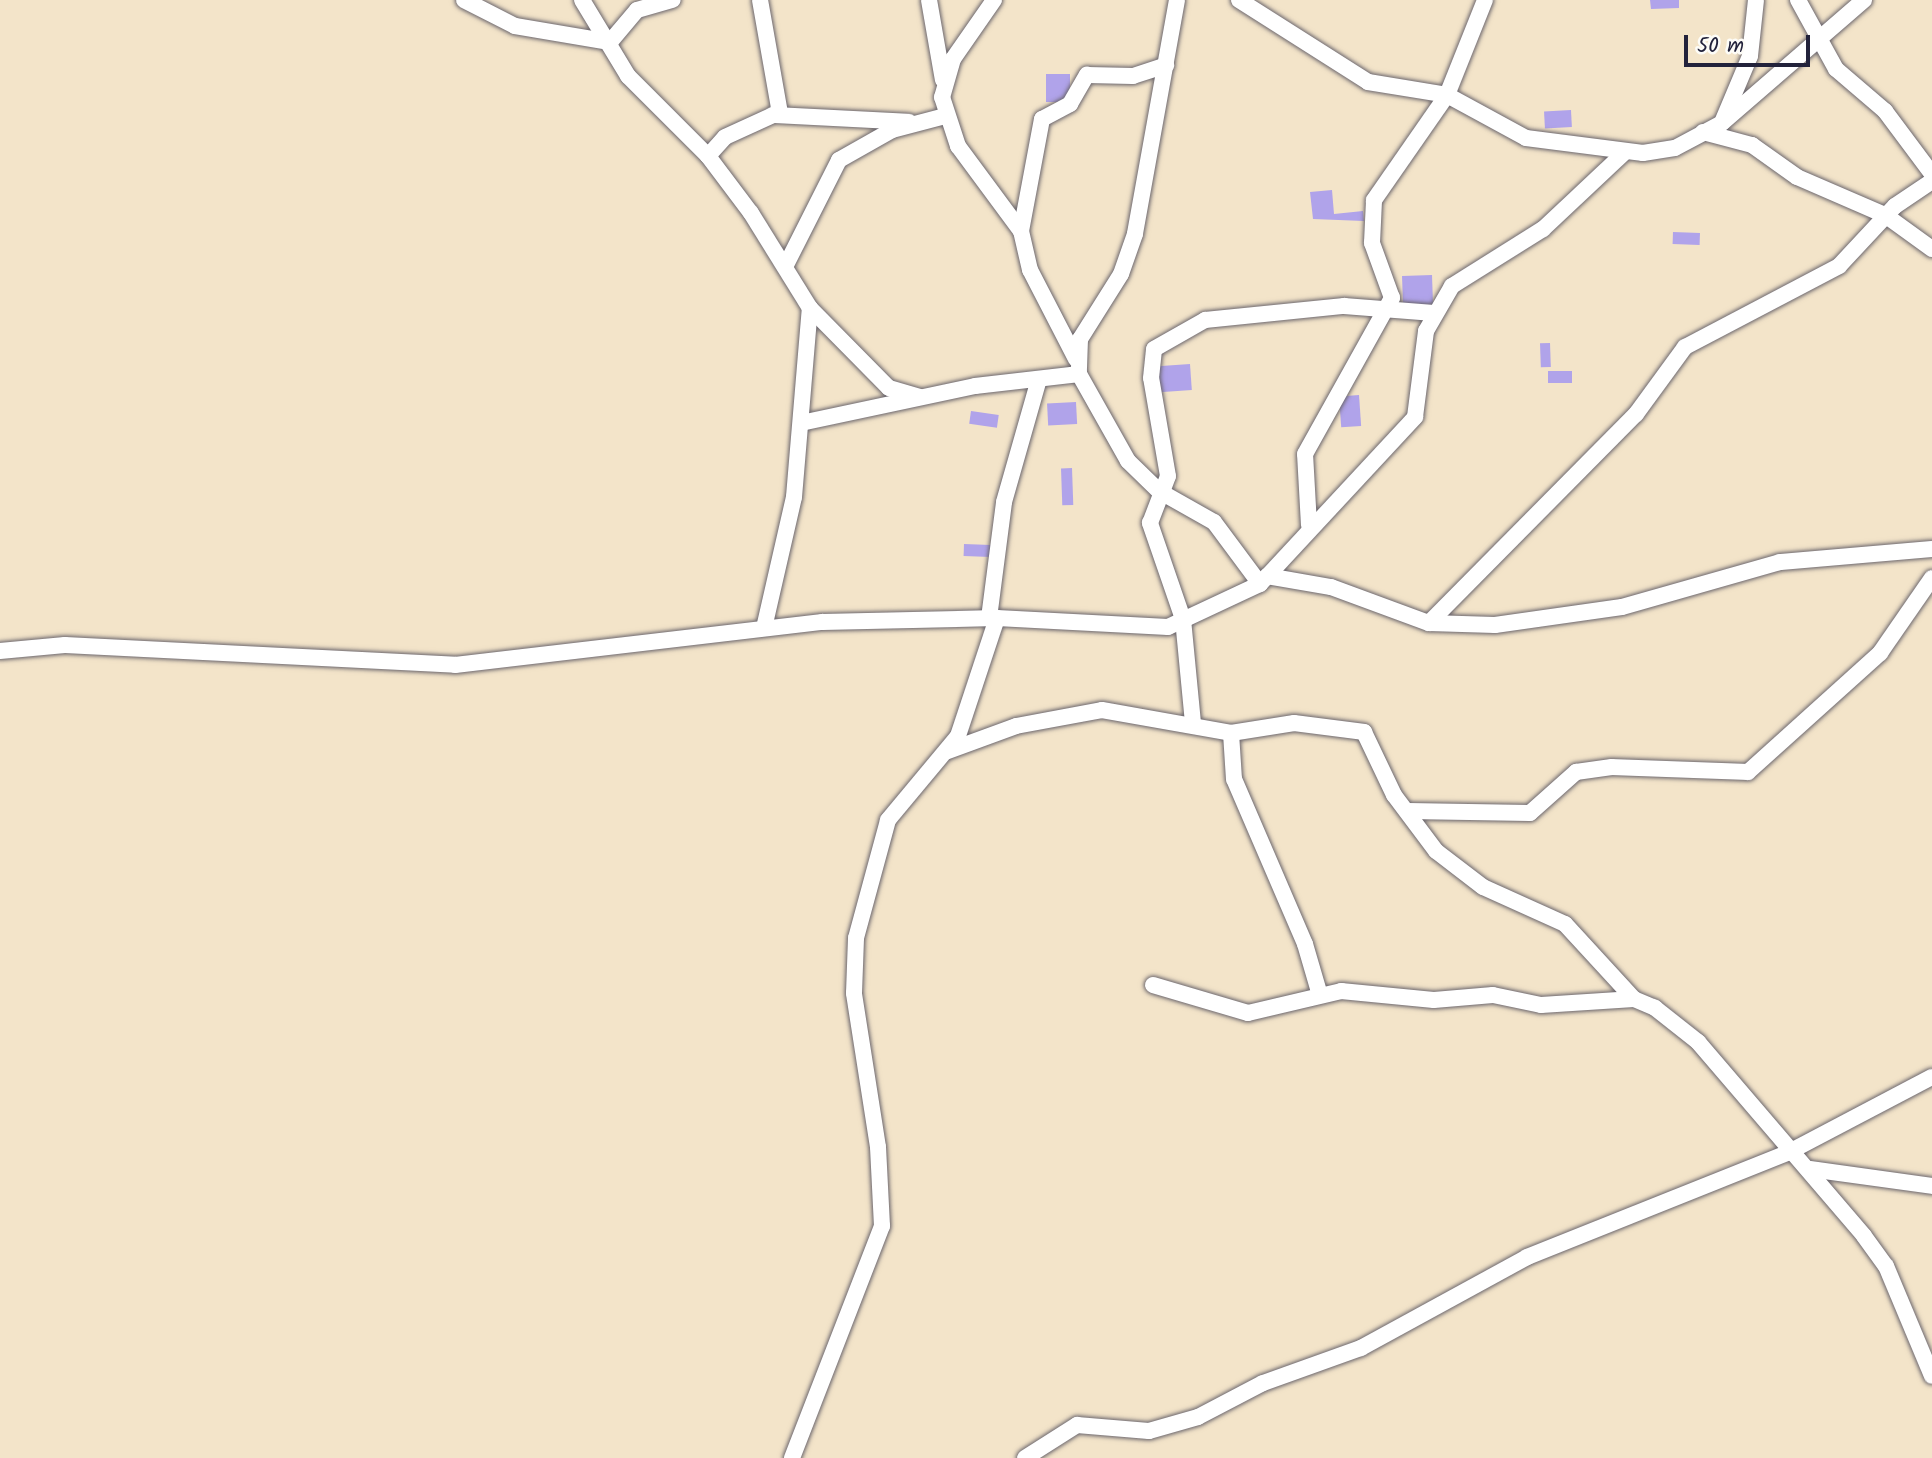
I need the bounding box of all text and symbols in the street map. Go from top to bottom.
scale bar [1687,21,1813,65]
text: 50 m [1697,30,1744,63]

